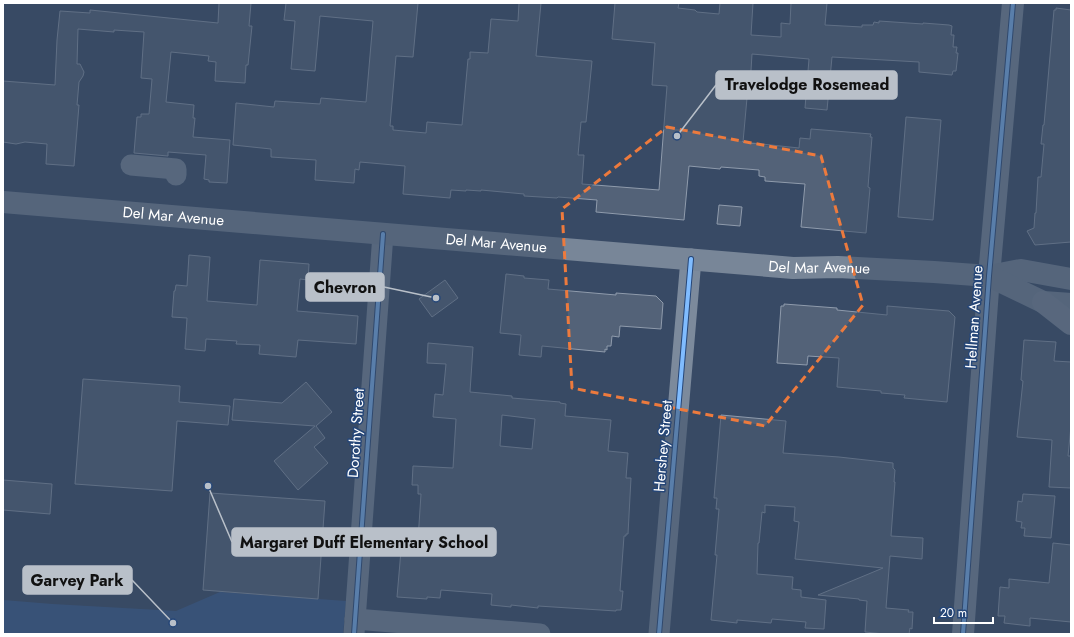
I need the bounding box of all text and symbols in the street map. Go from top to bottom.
callout: Travelodge Rosemead [716,71,897,99]
text: Travelodge Rosemead [725,73,889,96]
street label: Del Mar Avenue [122,201,225,231]
street label: Del Mar Avenue [445,228,548,258]
street label: Del Mar Avenue [768,255,871,280]
street label: Hellman Avenue [959,264,989,369]
callout: Chevron [306,273,384,301]
text: Chevron [314,276,376,299]
street label: Dorothy Street [342,387,370,479]
street label: Hershey Street [648,399,678,493]
callout: Margaret Duff Elementary School [232,528,496,556]
text: Margaret Duff Elementary School [240,531,488,554]
callout: Garvey Park [23,566,132,594]
text: Garvey Park [31,569,124,592]
scale bar [934,599,993,625]
text: 20 m [940,604,967,622]

